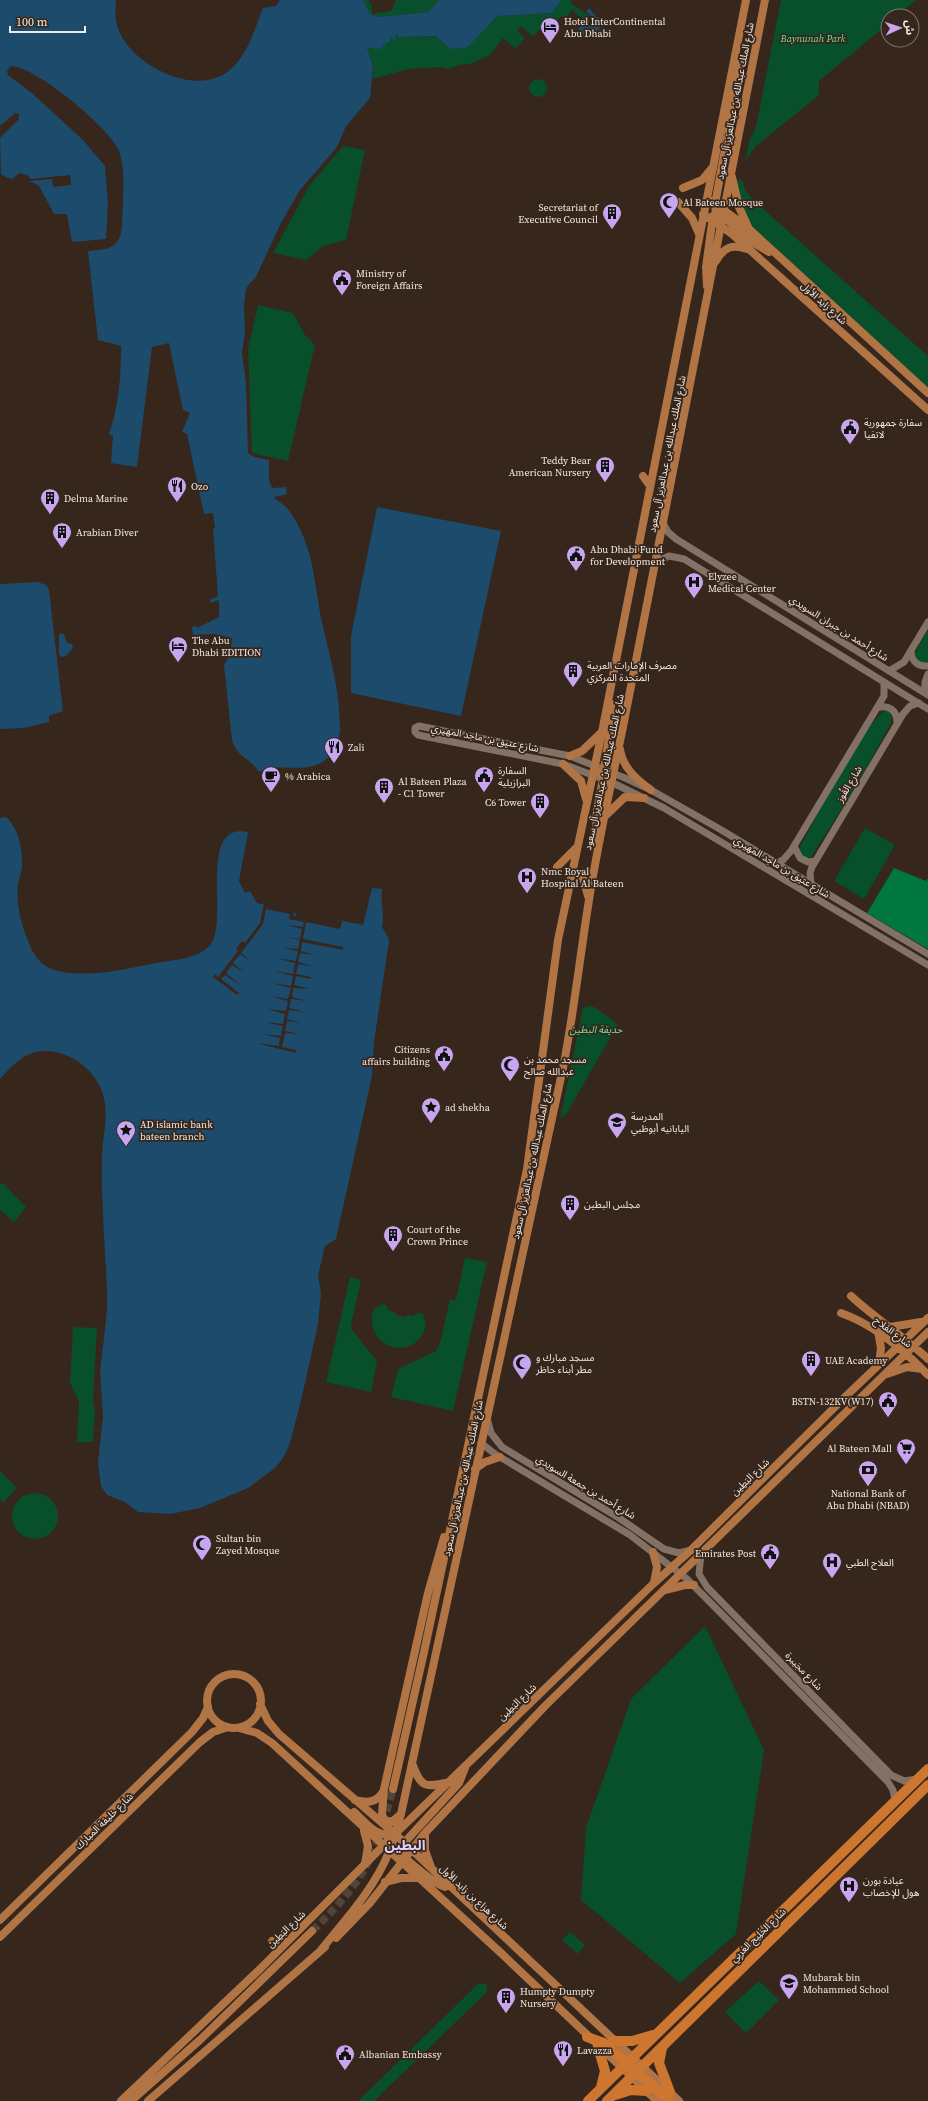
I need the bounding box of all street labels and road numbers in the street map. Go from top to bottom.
street label: شارع الملك عبدالله بن عبدالعزيز آل سعود [713,21,758,181]
street label: شارع زايد الأول [797,279,850,328]
street label: شارع الملك عبدالله بن عبدالعزيز آل سعود [645,374,690,534]
street label: شارع أحمد بن جبران السويدي [786,592,891,665]
street label: شارع الملك عبدالله بن عبدالعزيز آل سعود [581,692,628,852]
street label: شارع عتيق بن ماجد المهيري [430,721,540,756]
street label: شارع القُوز [832,763,866,806]
street label: شارع عتيق بن ماجد المهيري [731,833,833,902]
street label: شارع الملك عبدالله بن عبدالعزيز آل سعود [509,1081,556,1241]
street label: شارع الفلاح [871,1314,915,1351]
street label: شارع الملك عبدالله بن عبدالعزيز آل سعود [440,1398,487,1558]
street label: شارع أحمد بن جمعة السويدي [533,1452,638,1523]
street label: شارع البَطِين [728,1455,773,1499]
street label: شارع مجَيبرة [782,1649,826,1694]
street label: شارع البَطِين [495,1680,540,1724]
street label: شارع خليفة المبارك [72,1790,137,1853]
street label: شارع هزاع بن زايد الأول [436,1862,511,1933]
street label: شارع الخَلِيج العَربِي [727,1905,790,1966]
street label: شارع البَطِين [264,1907,309,1951]

